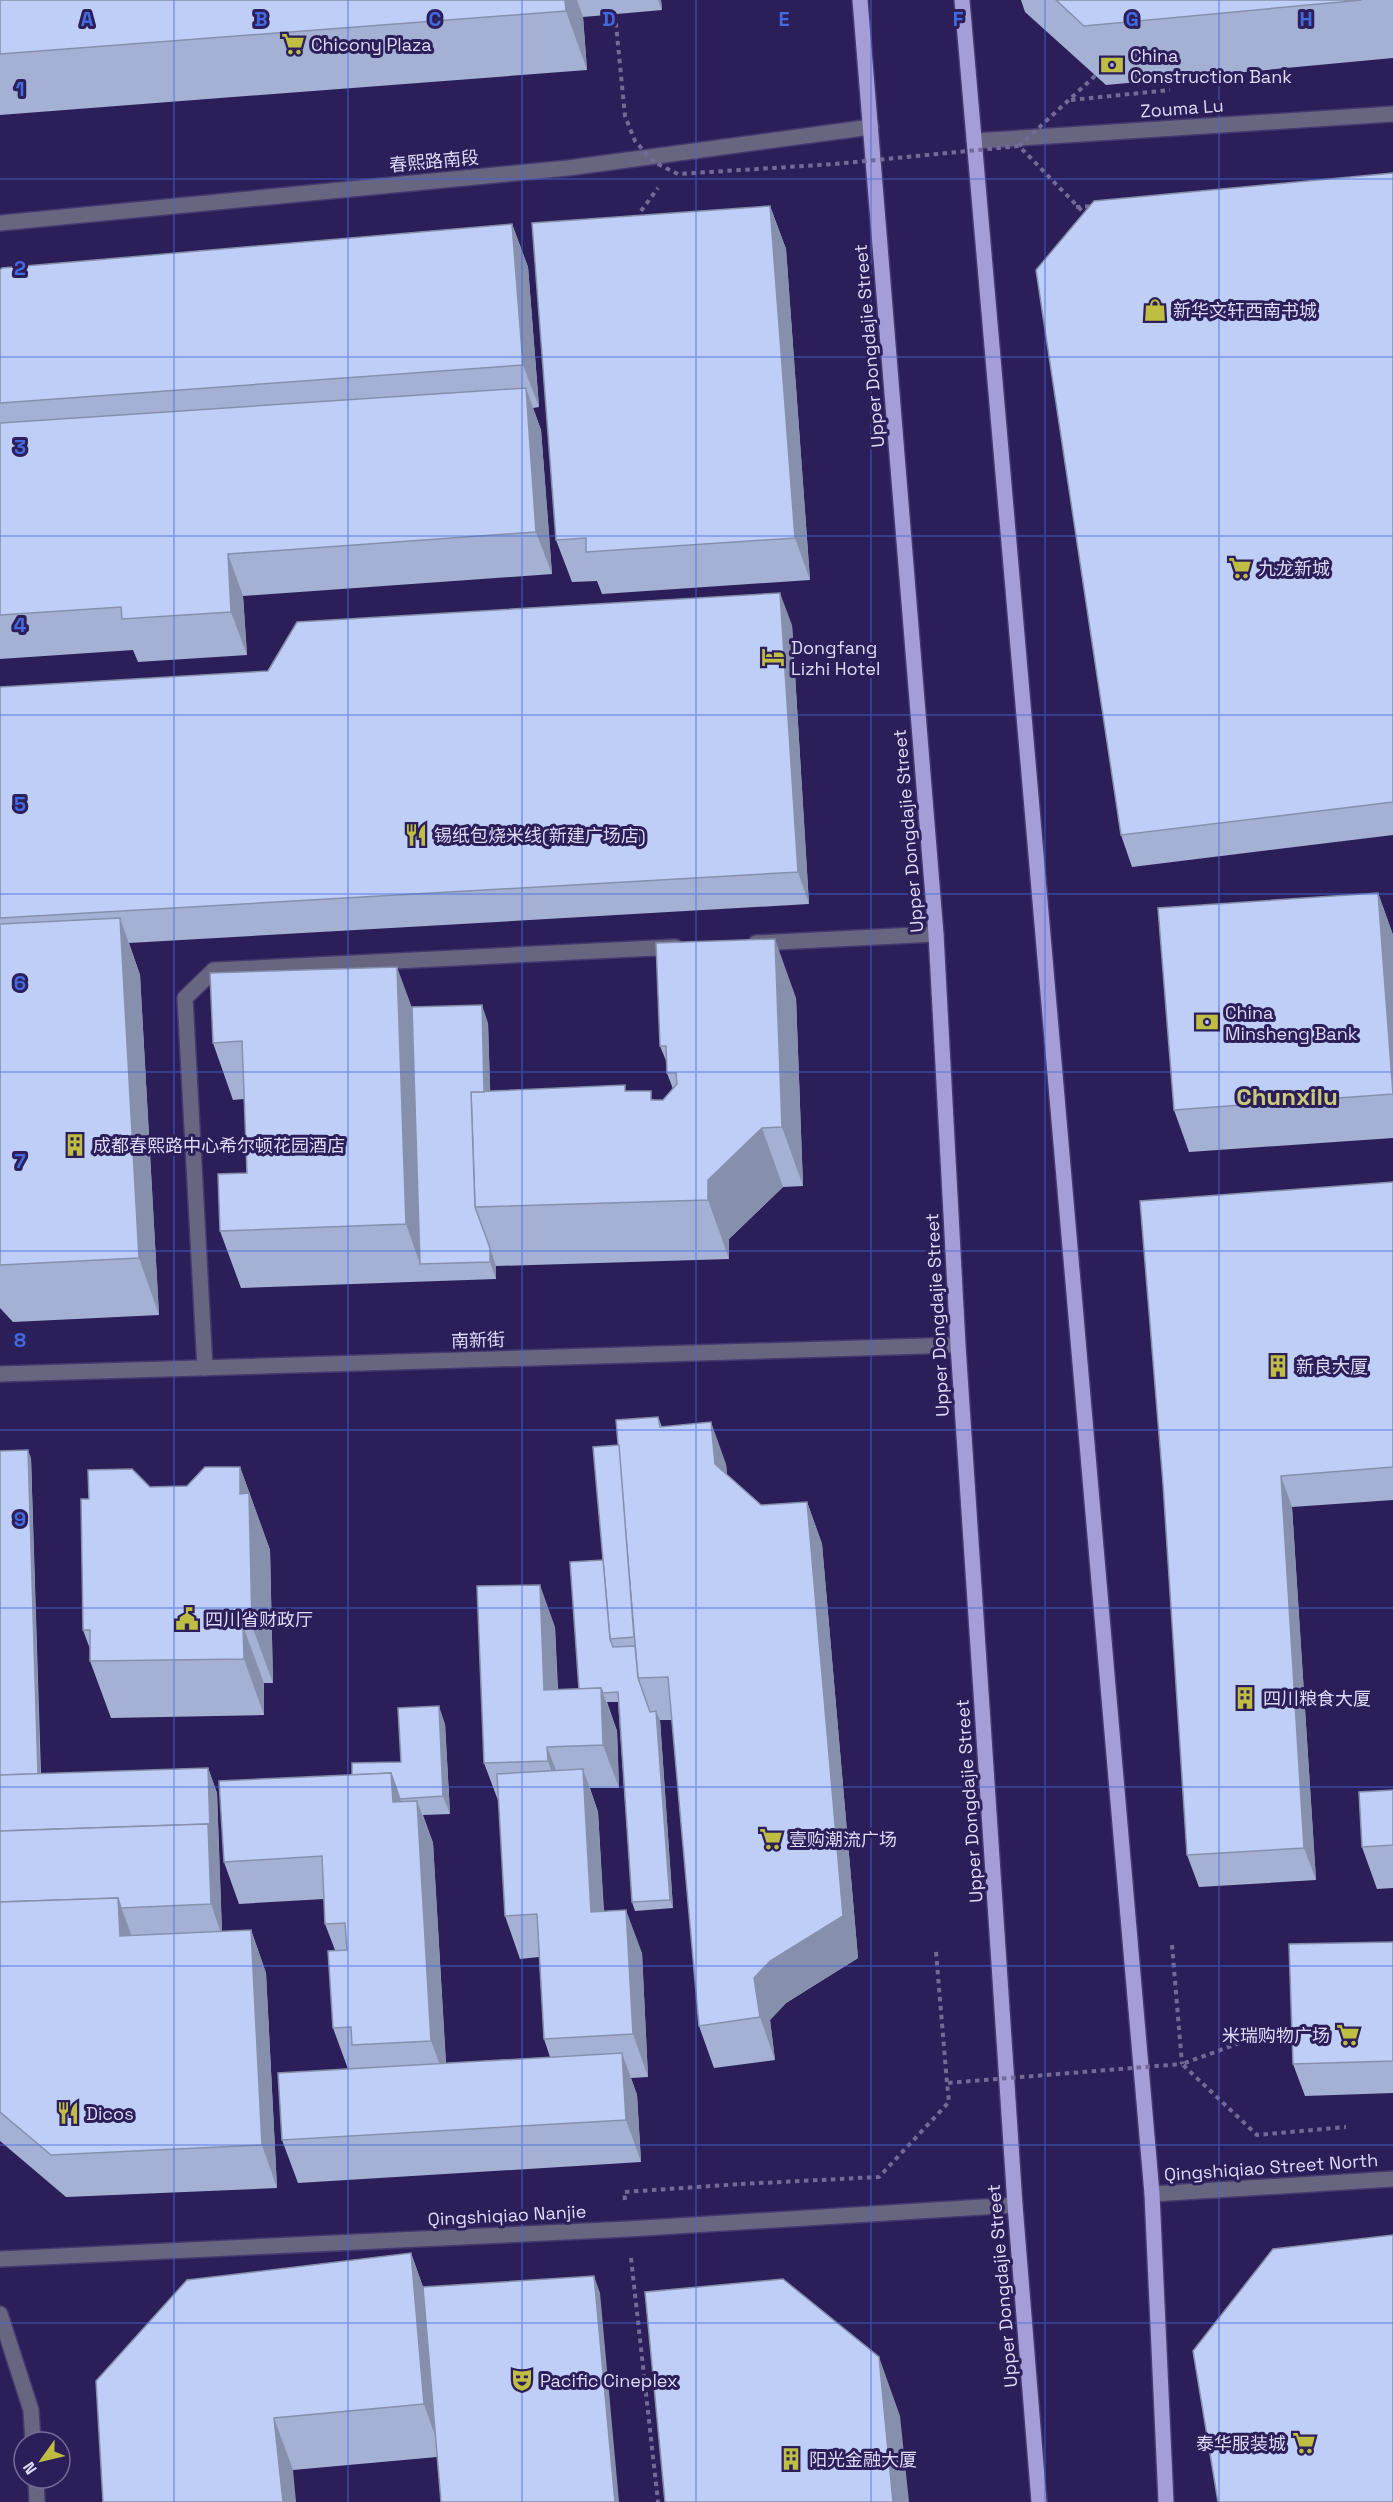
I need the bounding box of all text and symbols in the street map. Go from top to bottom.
text: A [81,6,94,32]
text: B [254,6,268,32]
text: C [429,6,442,32]
text: D [602,6,616,32]
text: E [778,6,790,32]
text: F [953,6,964,32]
text: G [1125,6,1139,32]
text: H [1299,6,1313,32]
supermarket icon: Chicony Plaza [280,31,306,57]
place label: Chicony Plaza [311,33,432,56]
place label: China Construction Bank [1130,44,1292,88]
bank icon: China Construction Bank [1099,52,1125,78]
text: 1 [15,76,25,102]
street label: Zouma Lu [1140,94,1224,122]
street label: 春熙路南段 [388,146,480,176]
street label: Upper Dongdajie Street [849,243,889,449]
text: 2 [14,255,26,281]
shop icon: 新华文轩西南书城 [1142,297,1168,323]
place label: 新华文轩西南书城 [1173,299,1317,322]
text: 3 [14,434,26,460]
supermarket icon: 九龙新城 [1227,555,1253,581]
place label: 九龙新城 [1258,557,1330,580]
text: 4 [14,612,27,638]
place label: Dongfang Lizhi Hotel [791,636,880,680]
hotel icon: Dongfang Lizhi Hotel [760,644,786,670]
street label: Upper Dongdajie Street [888,728,928,934]
text: 5 [14,791,26,817]
restaurant icon: 锡纸包烧米线(新建广场店) [403,822,429,848]
place label: 锡纸包烧米线(新建广场店) [434,824,646,847]
text: 6 [14,970,26,996]
place label: China Minsheng Bank [1225,1001,1358,1045]
bank icon: China Minsheng Bank [1194,1009,1220,1035]
district label: Chunxilu [1236,1081,1338,1112]
building icon: 成都春熙路中心希尔顿花园酒店 [62,1132,88,1158]
place label: 成都春熙路中心希尔顿花园酒店 [93,1134,345,1157]
text: 7 [14,1148,26,1174]
street label: Upper Dongdajie Street [920,1213,954,1417]
text: 8 [14,1327,26,1353]
street label: 南新街 [451,1328,505,1352]
building icon: 新良大厦 [1265,1353,1291,1379]
place label: 新良大厦 [1296,1355,1368,1378]
text: 9 [14,1506,26,1532]
public building icon: 四川省财政厅 [174,1606,200,1632]
place label: 四川省财政厅 [205,1608,313,1631]
building icon: 四川粮食大厦 [1232,1685,1258,1711]
place label: 四川粮食大厦 [1263,1687,1371,1710]
street label: Upper Dongdajie Street [950,1698,988,1904]
supermarket icon: 壹购潮流广场 [758,1826,784,1852]
place label: 壹购潮流广场 [789,1828,897,1851]
supermarket icon: 米瑞购物广场 [1335,2022,1361,2048]
place label: 米瑞购物广场 [1222,2024,1330,2047]
restaurant icon: Dicos [55,2100,81,2126]
place label: Dicos [86,2102,134,2125]
street label: Qingshiqiao Street North [1163,2148,1379,2186]
street label: Upper Dongdajie Street [982,2183,1022,2389]
street label: Qingshiqiao Nanjie [427,2199,587,2231]
theatre icon: Pacific Cineplex [509,2367,535,2393]
place label: Pacific Cineplex [540,2369,678,2392]
north arrow [12,2430,72,2490]
supermarket icon: 泰华服装城 [1291,2430,1317,2456]
place label: 泰华服装城 [1196,2432,1286,2455]
building icon: 阳光金融大厦 [778,2446,804,2472]
place label: 阳光金融大厦 [809,2448,917,2471]
text: N [18,2458,42,2478]

